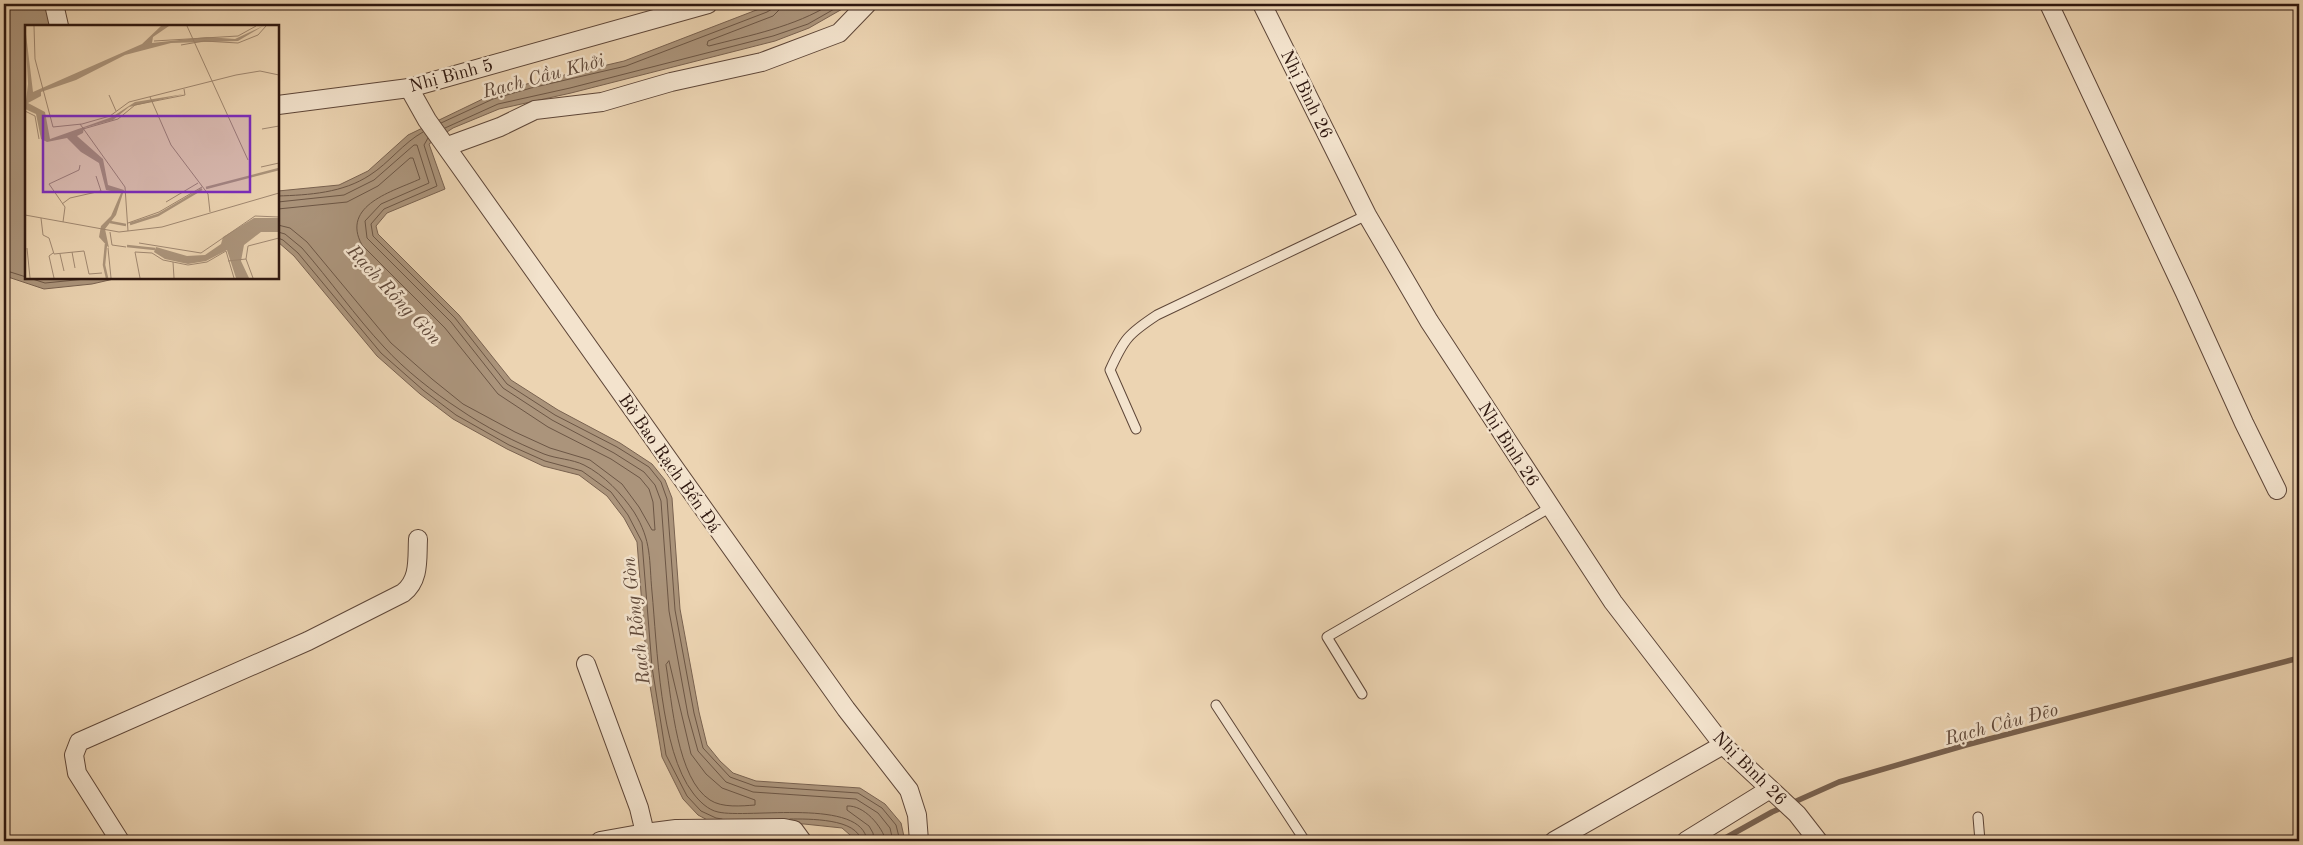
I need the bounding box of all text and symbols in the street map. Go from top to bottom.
inset map [25,25,279,279]
street label: Nhị Bình 26 [1277,47,1335,142]
water label: Rạch Cầu Khởi [479,50,607,103]
street label: Nhị Bình 5 [407,56,495,96]
water label: Rạch Rỗng Gòn [342,240,445,349]
street label: Bờ Bao Rạch Bến Đá [615,391,725,536]
street label: Nhị Bình 26 [1474,399,1542,490]
water label: Rạch Rỗng Gòn [618,556,655,687]
water label: Rạch Cầu Đẽo [1941,699,2061,750]
street label: Nhị Bình 26 [1709,728,1790,809]

